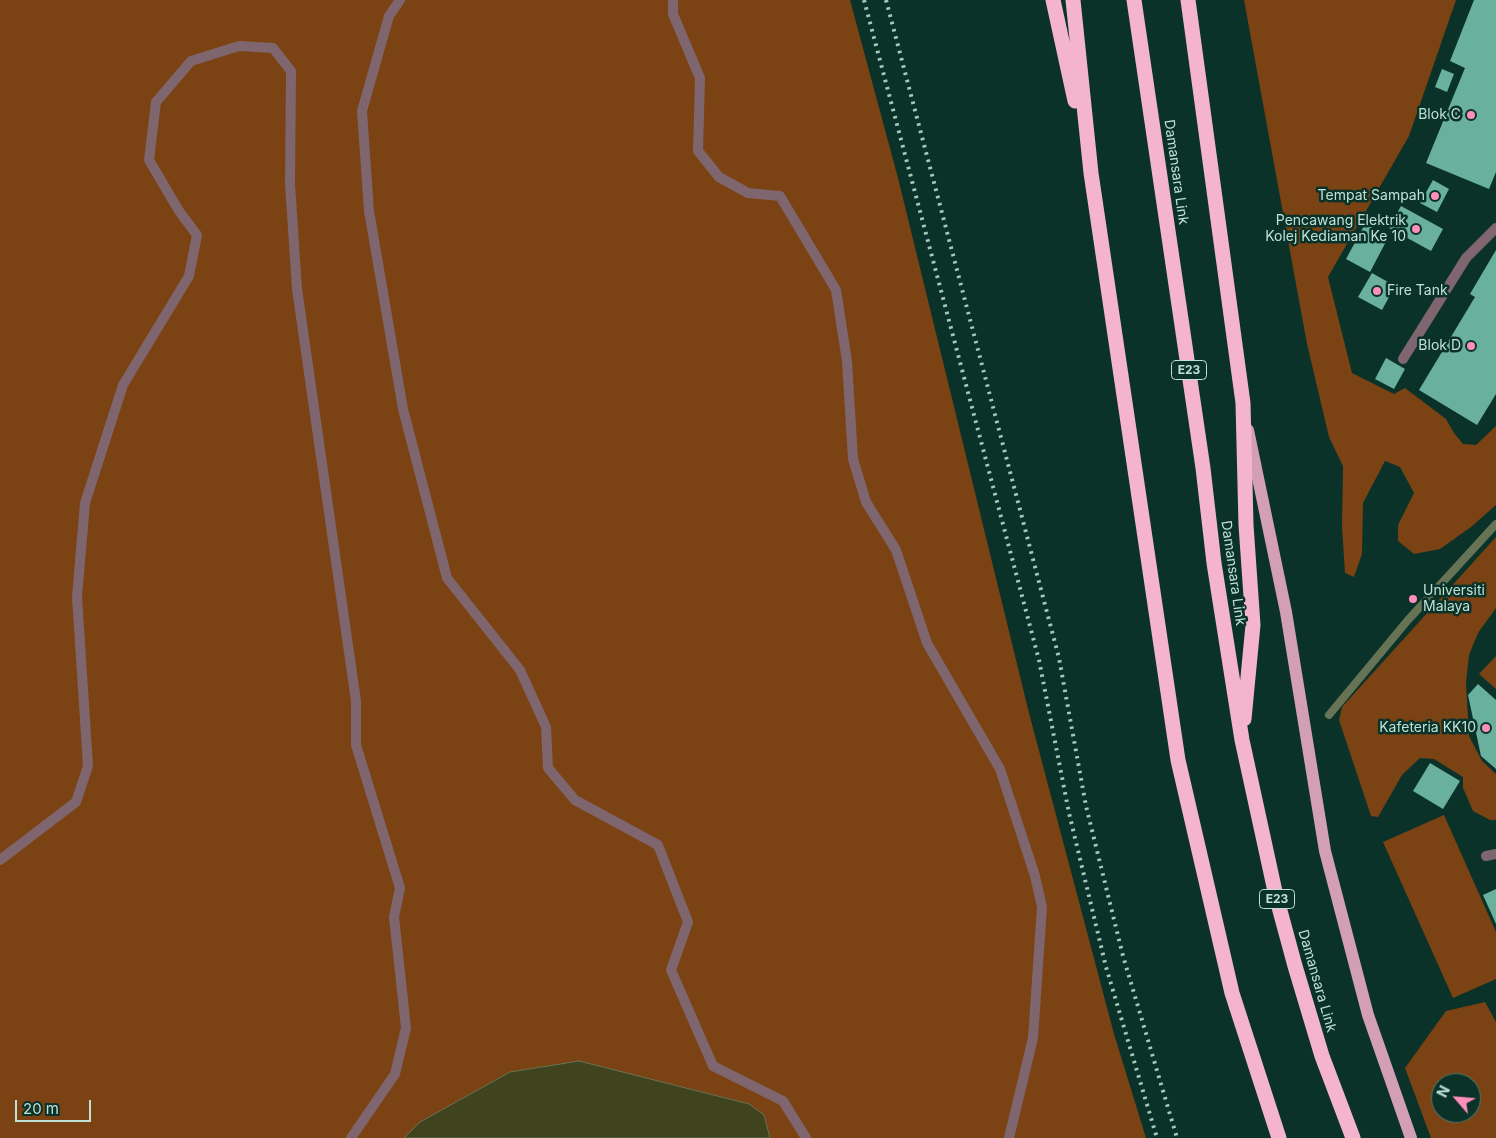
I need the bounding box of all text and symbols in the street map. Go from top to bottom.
place label: Blok C [1418,107,1461,123]
marker: Blok C [1465,109,1477,121]
street label: Damansara Link [1160,118,1192,226]
place label: Tempat Sampah [1318,188,1425,204]
marker: Tempat Sampah [1429,190,1441,202]
place label: Pencawang Elektrik Kolej Kediaman Ke 10 [1265,213,1406,246]
marker: Pencawang Elektrik Kolej Kediaman Ke 10 [1410,223,1422,235]
place label: Fire Tank [1387,283,1448,299]
marker: Fire Tank [1371,285,1383,297]
place label: Blok D [1418,338,1461,354]
marker: Blok D [1465,340,1477,352]
road number: E23 [1172,360,1206,380]
street label: Damansara Link [1217,519,1249,627]
place label: Universiti Malaya [1423,583,1485,616]
marker: Universiti Malaya [1407,593,1419,605]
place label: Kafeteria KK10 [1379,720,1476,736]
marker: Kafeteria KK10 [1480,722,1492,734]
road number: E23 [1260,890,1294,909]
street label: Damansara Link [1294,928,1340,1034]
north arrow [1431,1073,1481,1123]
text: N [1433,1083,1453,1100]
scale bar [18,1090,94,1122]
text: 20 m [23,1099,59,1118]

